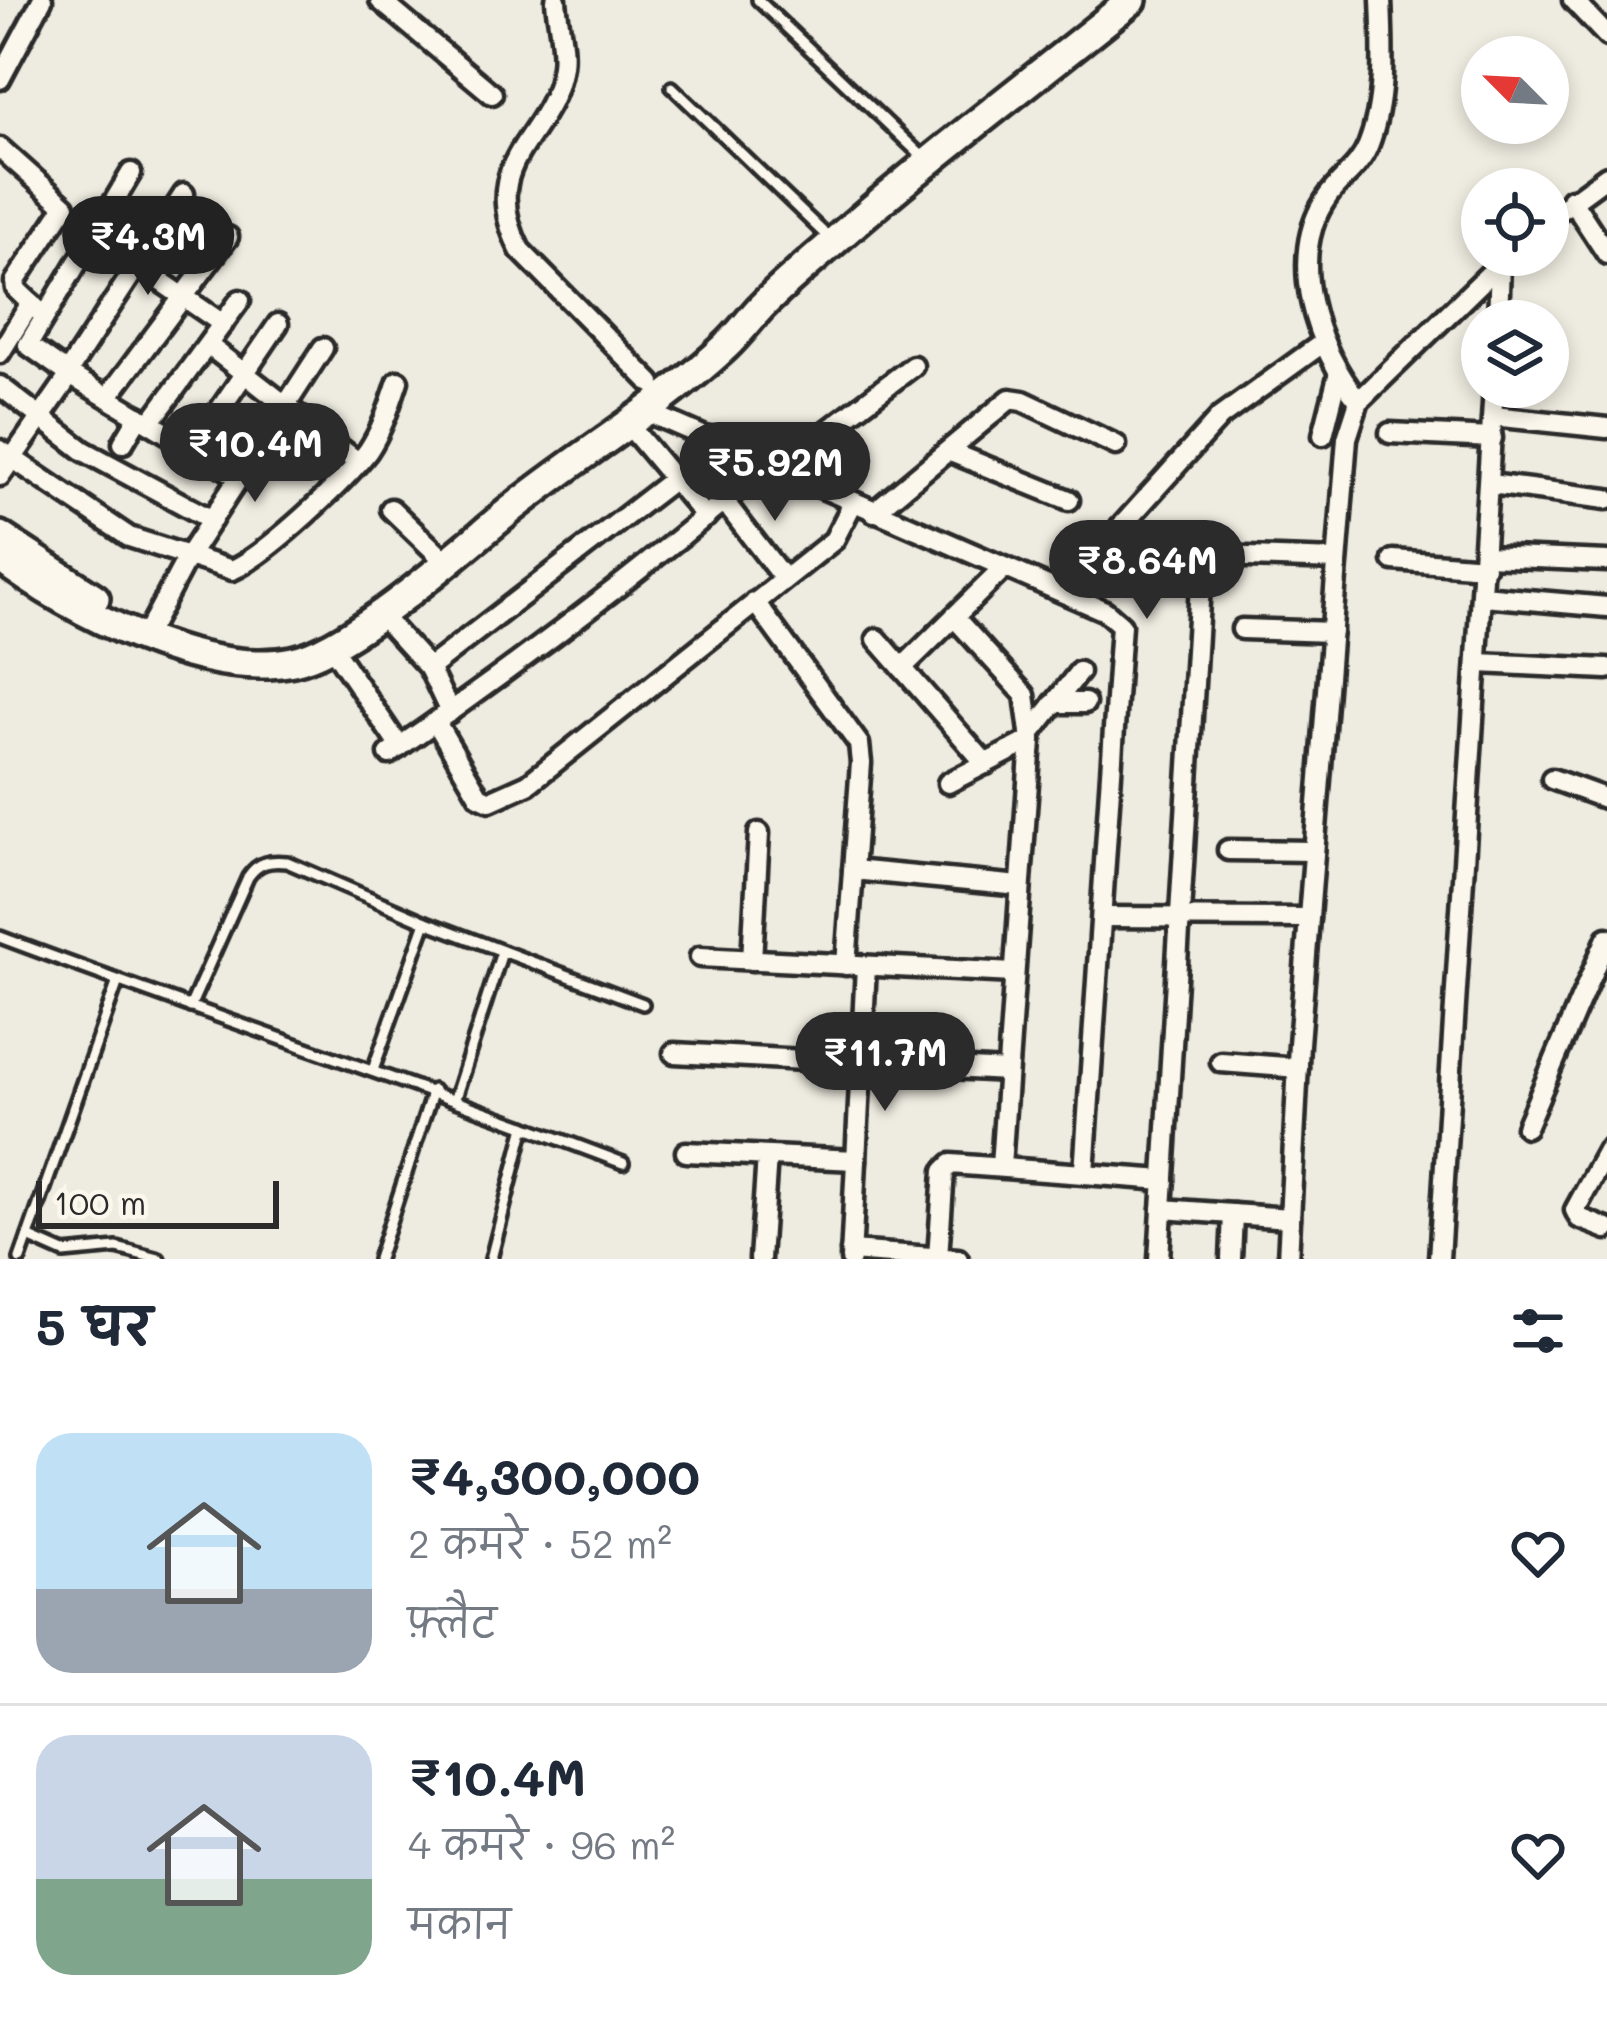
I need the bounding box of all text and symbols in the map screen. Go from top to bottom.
north arrow [1461,36,1569,144]
map controls [1461,36,1569,408]
button: locate [1461,168,1569,276]
pin: ₹4.3M [64,196,232,298]
text: ₹4.3M [89,209,207,260]
button: layers [1461,300,1569,408]
pin: ₹10.4M [157,403,353,505]
text: ₹10.4M [187,416,323,467]
pin: ₹5.92M [677,422,873,524]
text: ₹5.92M [706,435,844,486]
pin: ₹8.64M [1049,520,1245,622]
text: ₹8.64M [1076,533,1218,584]
pin: ₹11.7M [787,1012,983,1114]
text: ₹11.7M [822,1025,948,1076]
scale bar [36,1175,279,1228]
text: 100 m [54,1180,146,1223]
text: 5 घर [36,1291,152,1358]
icon: filters [1505,1298,1571,1364]
text: ₹4,300,000 [408,1441,700,1508]
icon: home [132,1481,276,1625]
text: 2 कमरे · 52 m² [408,1517,672,1568]
icon: heart [1505,1520,1571,1586]
text: फ़्लैट [408,1596,497,1647]
text: ₹10.4M [408,1742,586,1809]
icon: home [132,1783,276,1927]
text: 4 कमरे · 96 m² [408,1818,675,1869]
icon: heart [1505,1822,1571,1888]
text: मकान [408,1897,511,1948]

